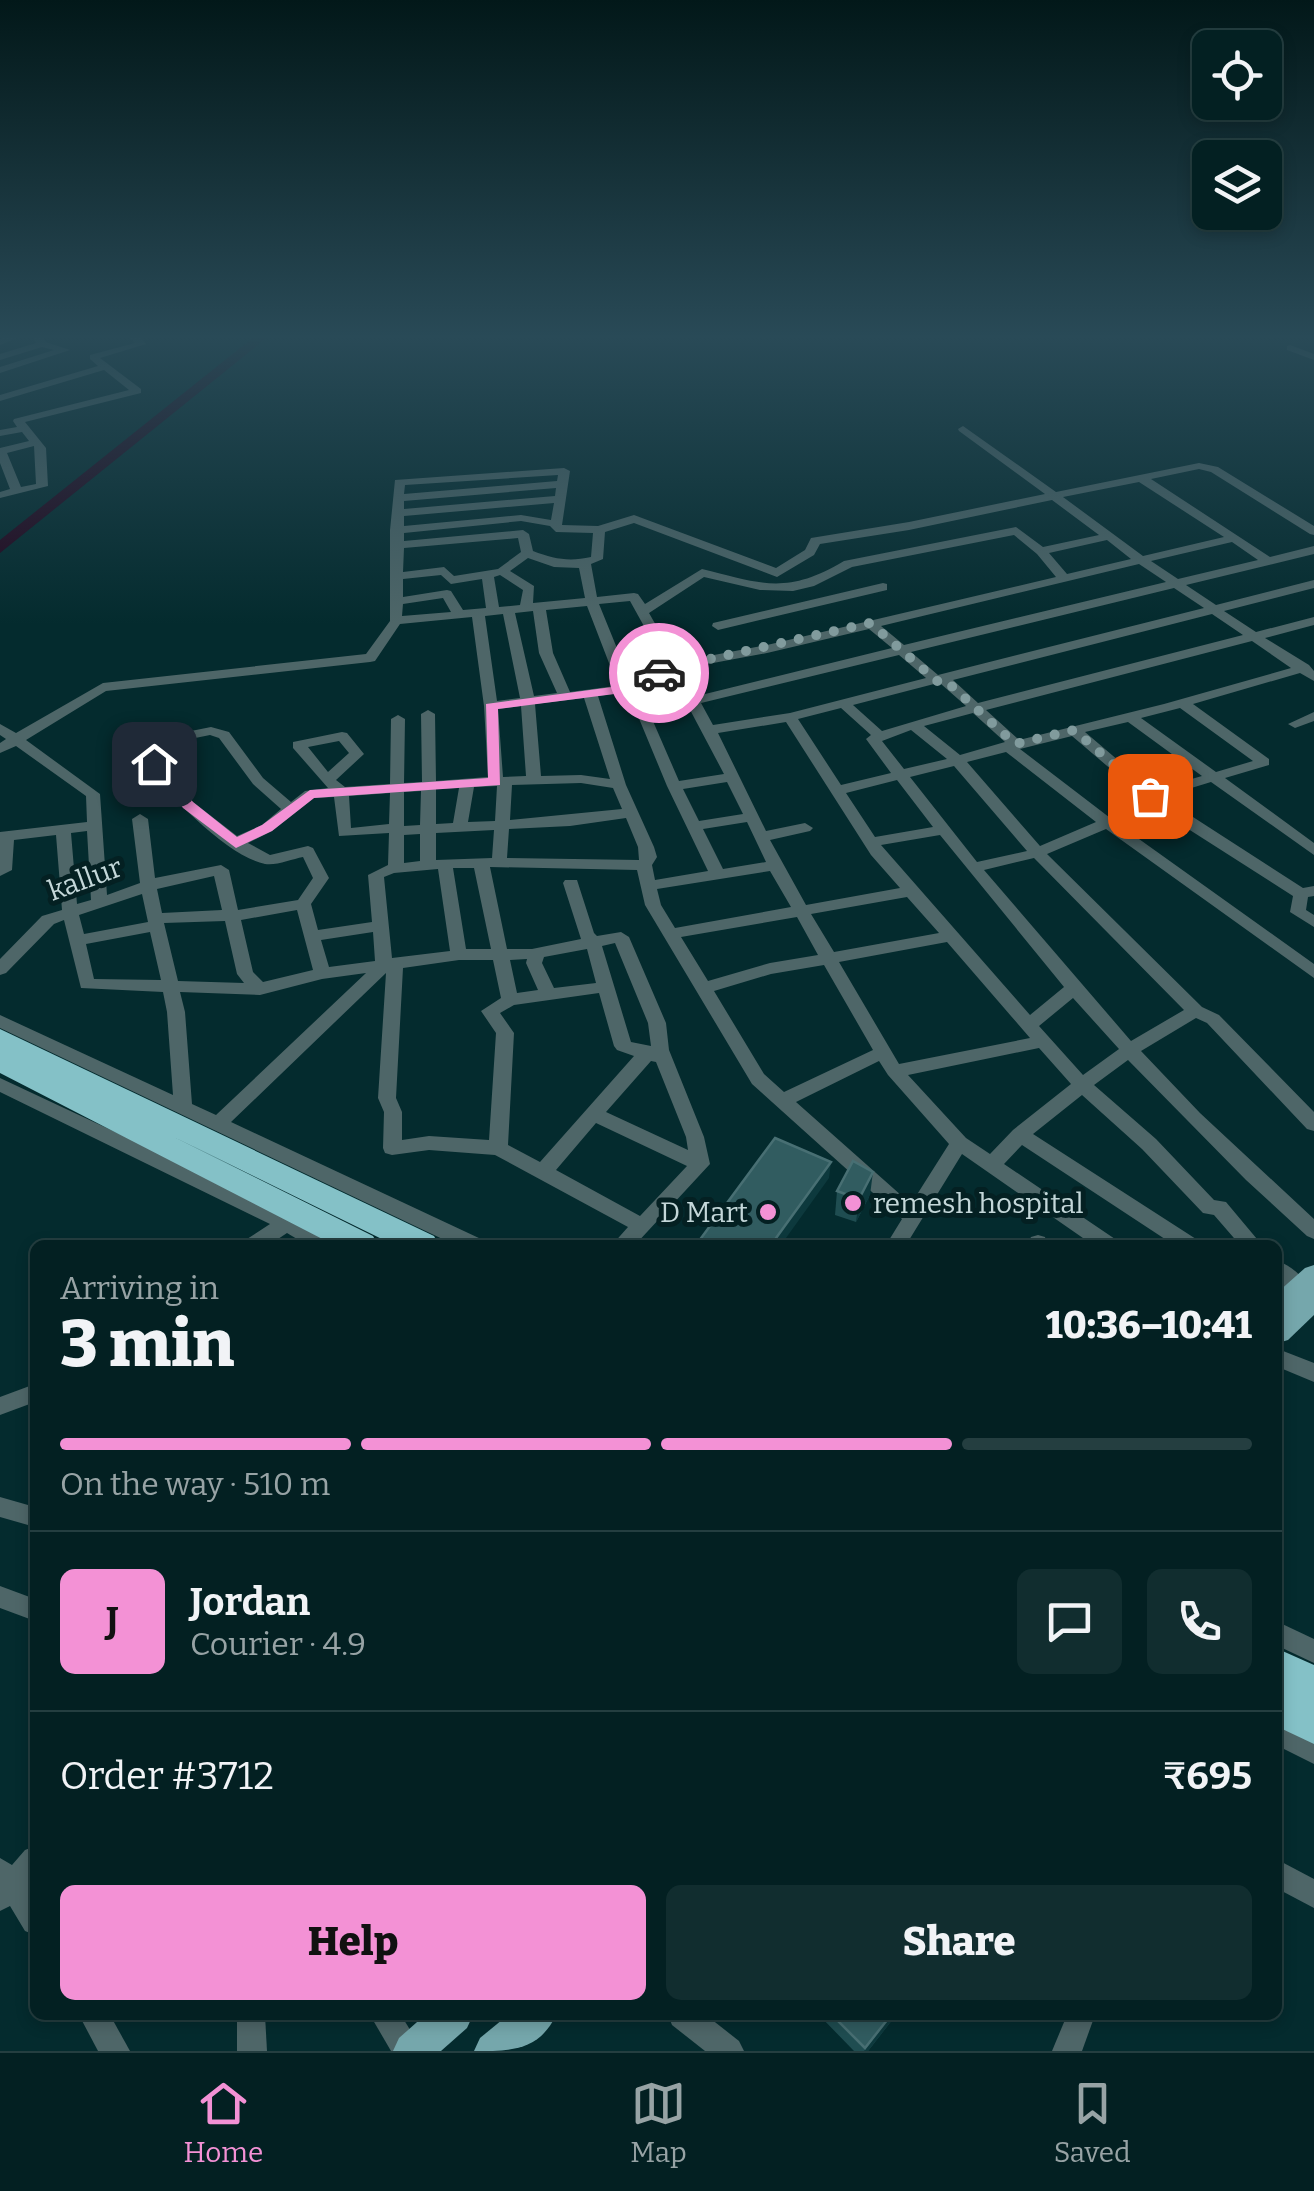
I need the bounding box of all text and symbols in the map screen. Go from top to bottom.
map controls [1192,30,1282,230]
button: locate [1192,30,1282,120]
button: layers [1192,140,1282,230]
courier [609,623,709,723]
icon: car [632,646,687,701]
pin [112,722,197,807]
icon: home [127,737,182,792]
pin [1108,754,1193,839]
icon: bag [1123,769,1178,824]
street label: kallur [44,850,126,908]
place label: remesh hospital [873,1187,1084,1220]
marker: remesh hospital [842,1192,864,1214]
place label: D Mart [660,1196,748,1229]
marker: D Mart [757,1201,779,1223]
text: Arriving in [60,1269,219,1307]
text: 10:36–10:41 [1046,1302,1252,1348]
text: 3 min [60,1305,234,1383]
text: On the way · 510 m [60,1465,330,1503]
button: chat [1017,1569,1122,1674]
button: phone [1147,1569,1252,1674]
text: Jordan [190,1579,310,1625]
text: J [106,1598,119,1644]
text: Courier · 4.9 [190,1625,366,1663]
text: Order #3712 [60,1753,274,1799]
text: ₹695 [1162,1753,1252,1799]
button: Help [60,1885,646,2000]
button: Share [666,1885,1252,2000]
tab: Home [183,2076,263,2169]
tab: Map [630,2076,687,2169]
tab: Saved [1054,2076,1131,2169]

